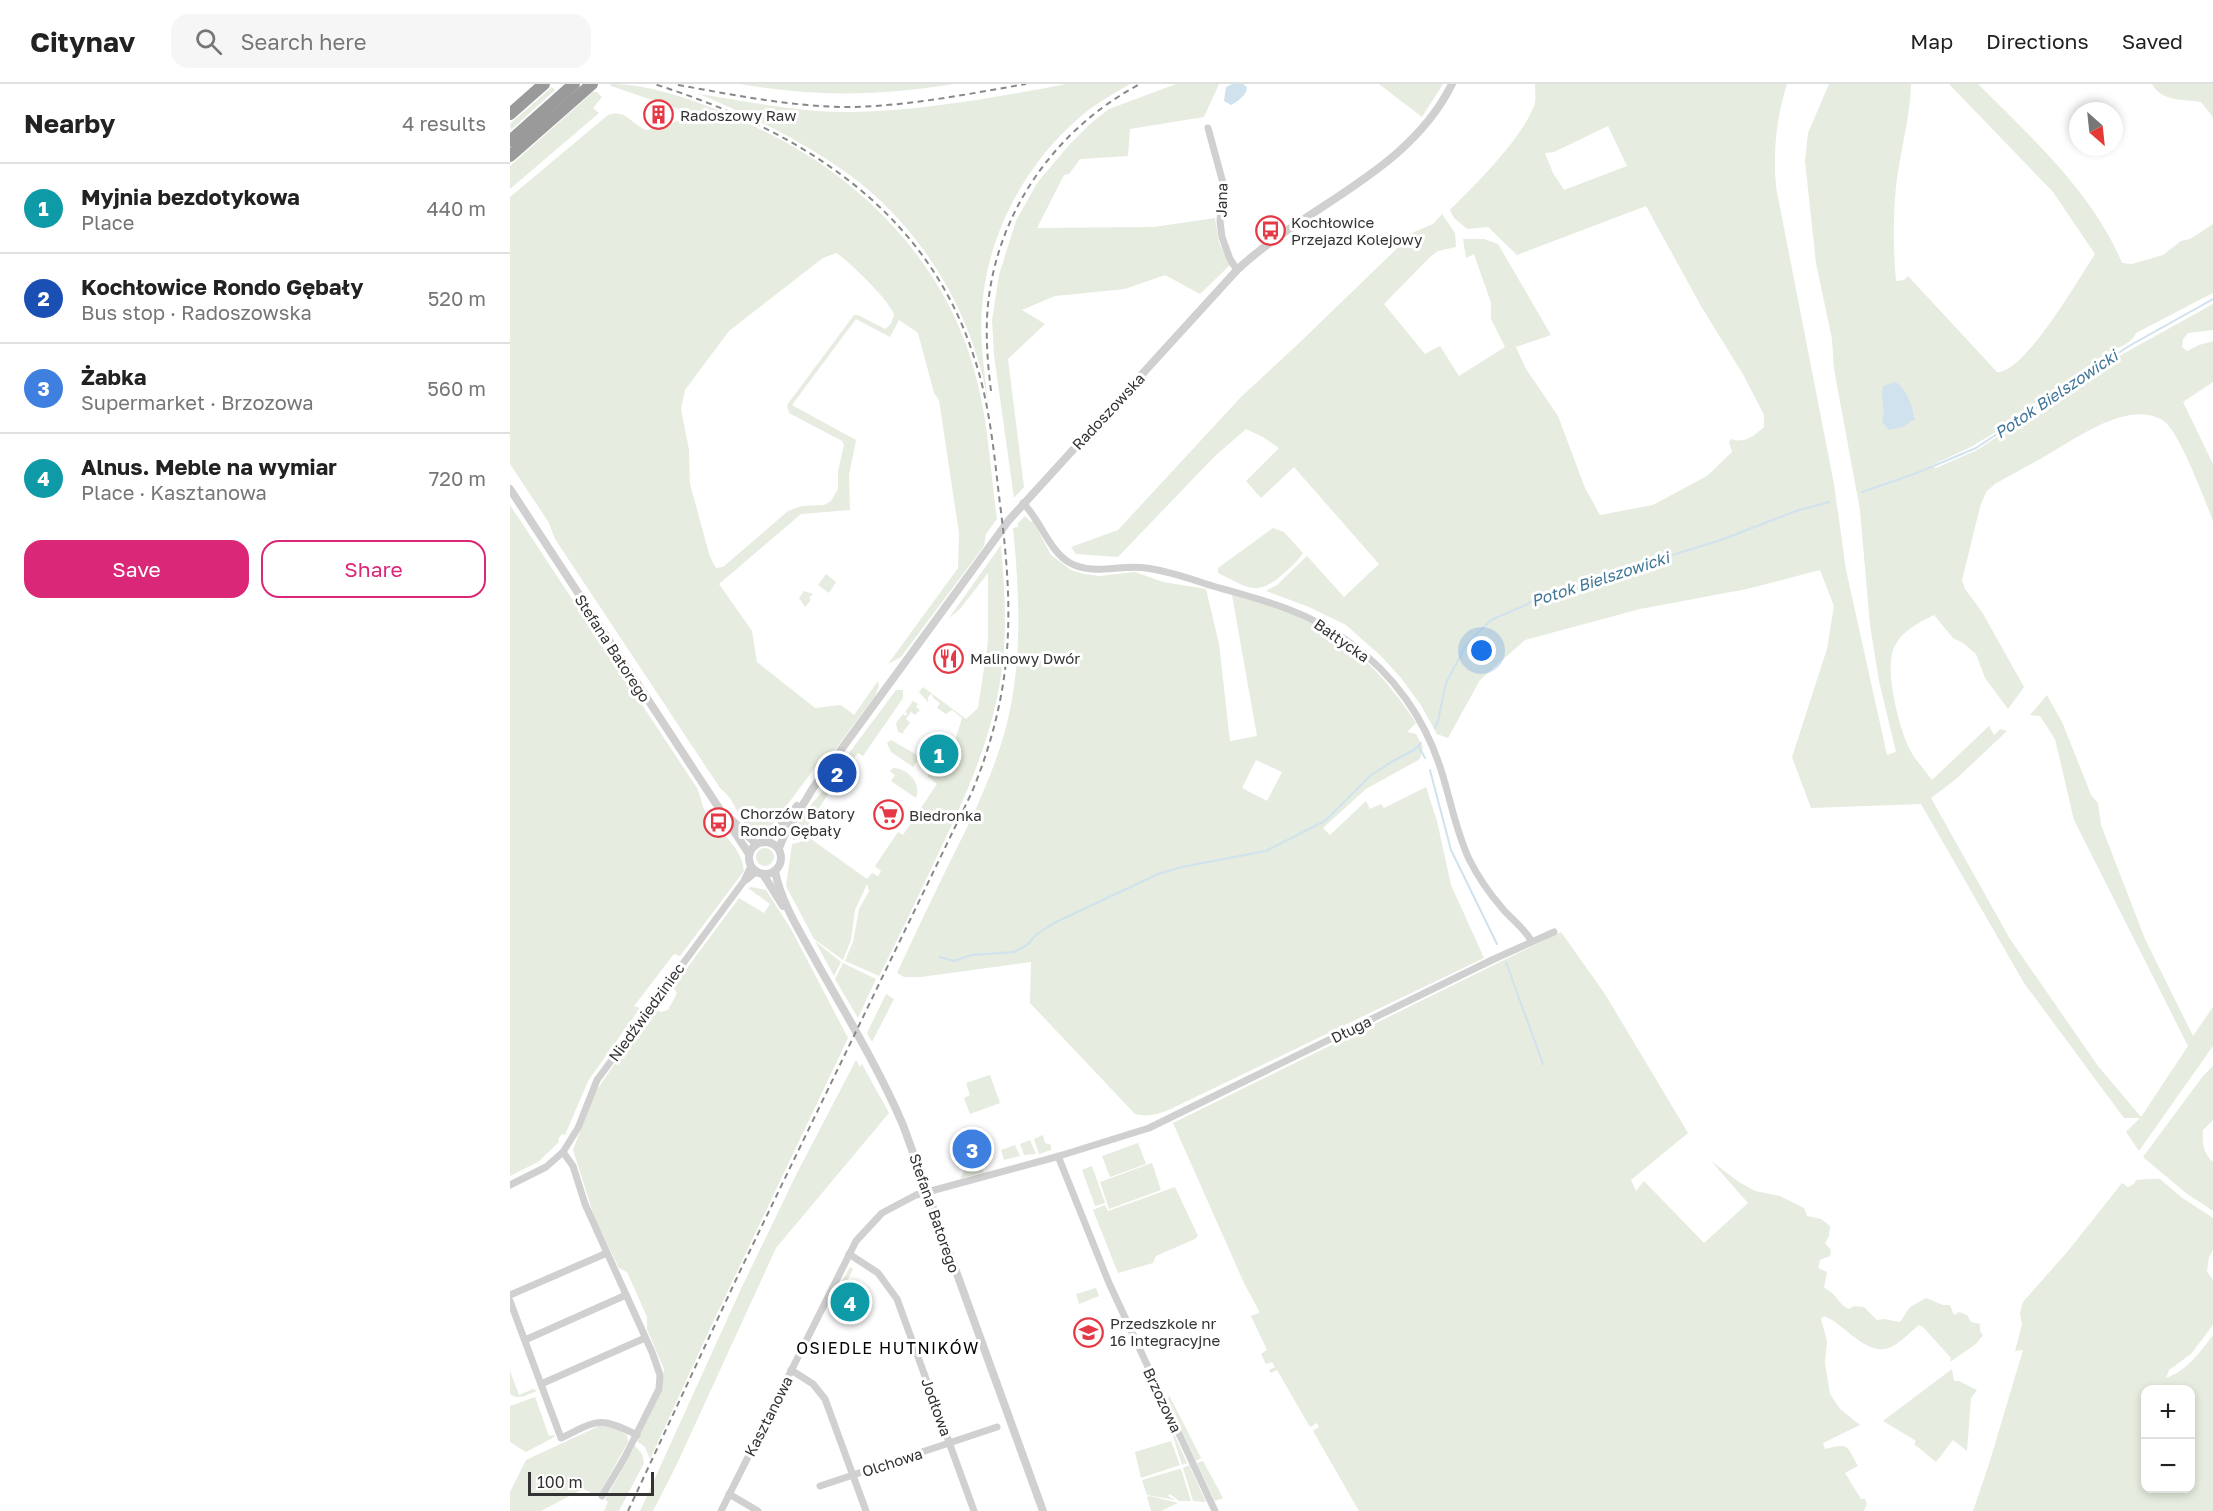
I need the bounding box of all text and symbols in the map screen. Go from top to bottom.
search box [171,14,591,68]
text: Citynav [30,25,135,58]
icon: search [192,25,225,58]
text: Search here [240,28,366,55]
text: Map [1910,28,1953,54]
text: Directions [1986,28,2089,54]
text: Saved [2122,28,2183,54]
building icon: Radoszowy Raw [643,99,675,131]
north arrow [2069,102,2123,156]
place label: Radoszowy Raw [680,106,796,124]
text: Nearby [24,108,115,139]
text: 4 results [402,111,486,135]
street label: Jana [1211,182,1231,218]
text: Myjnia bezdotykowa [81,183,300,210]
text: 1 [38,196,49,220]
text: 440 m [427,196,486,220]
text: Place [81,210,134,234]
place label: Kochłowice Przejazd Kolejowy [1291,213,1423,248]
bus stop icon: Kochłowice Przejazd Kolejowy [1254,215,1286,247]
text: Kochłowice Rondo Gębały [81,273,363,300]
text: 2 [37,286,50,310]
text: 520 m [428,286,486,310]
text: Bus stop · Radoszowska [81,300,312,324]
water label: Potok Bielszowicki [1991,345,2123,442]
text: Żabka [81,363,146,390]
street label: Radoszowska [1068,369,1148,453]
text: 3 [37,376,50,400]
text: 560 m [427,376,486,400]
text: Supermarket · Brzozowa [81,390,314,414]
text: Alnus. Meble na wymiar [81,453,337,480]
text: 4 [37,466,50,490]
text: 720 m [429,466,486,490]
text: Place · Kasztanowa [81,480,267,504]
button: Save [24,540,249,598]
button: Share [261,540,486,598]
water label: Potok Bielszowicki [1529,547,1673,611]
street label: Stefana Batorego [571,591,655,705]
street label: Bałtycka [1311,615,1373,665]
your location [1467,636,1496,665]
restaurant icon: Malinowy Dwór [933,642,965,674]
place label: Malinowy Dwór [970,649,1080,667]
pin: 1 [920,732,958,776]
pin: 2 [818,750,856,796]
supermarket icon: Biedronka [872,799,904,831]
place label: Chorzów Batory Rondo Gębały [740,804,856,839]
bus stop icon: Chorzów Batory Rondo Gębały [703,806,735,838]
place label: Biedronka [909,806,982,824]
street label: Niedźwiedziniec [604,959,688,1065]
street label: Długa [1328,1012,1374,1046]
pin: 3 [952,1126,992,1172]
street label: Stefana Batorego [906,1151,964,1275]
pin: 4 [830,1280,870,1324]
place label: Przedszkole nr 16 Integracyjne [1110,1314,1221,1349]
school or university icon: Przedszkole nr 16 Integracyjne [1073,1316,1105,1348]
district label: OSIEDLE HUTNIKÓW [796,1338,980,1358]
street label: Brzozowa [1140,1365,1186,1435]
street label: Kasztanowa [740,1373,796,1459]
street label: Jodłowa [918,1375,956,1439]
map controls [2141,1385,2195,1493]
button: + [2141,1385,2195,1439]
button: − [2141,1439,2195,1493]
street label: Olchowa [860,1444,924,1480]
scale bar [528,1469,654,1496]
text: 100 m [537,1472,583,1492]

